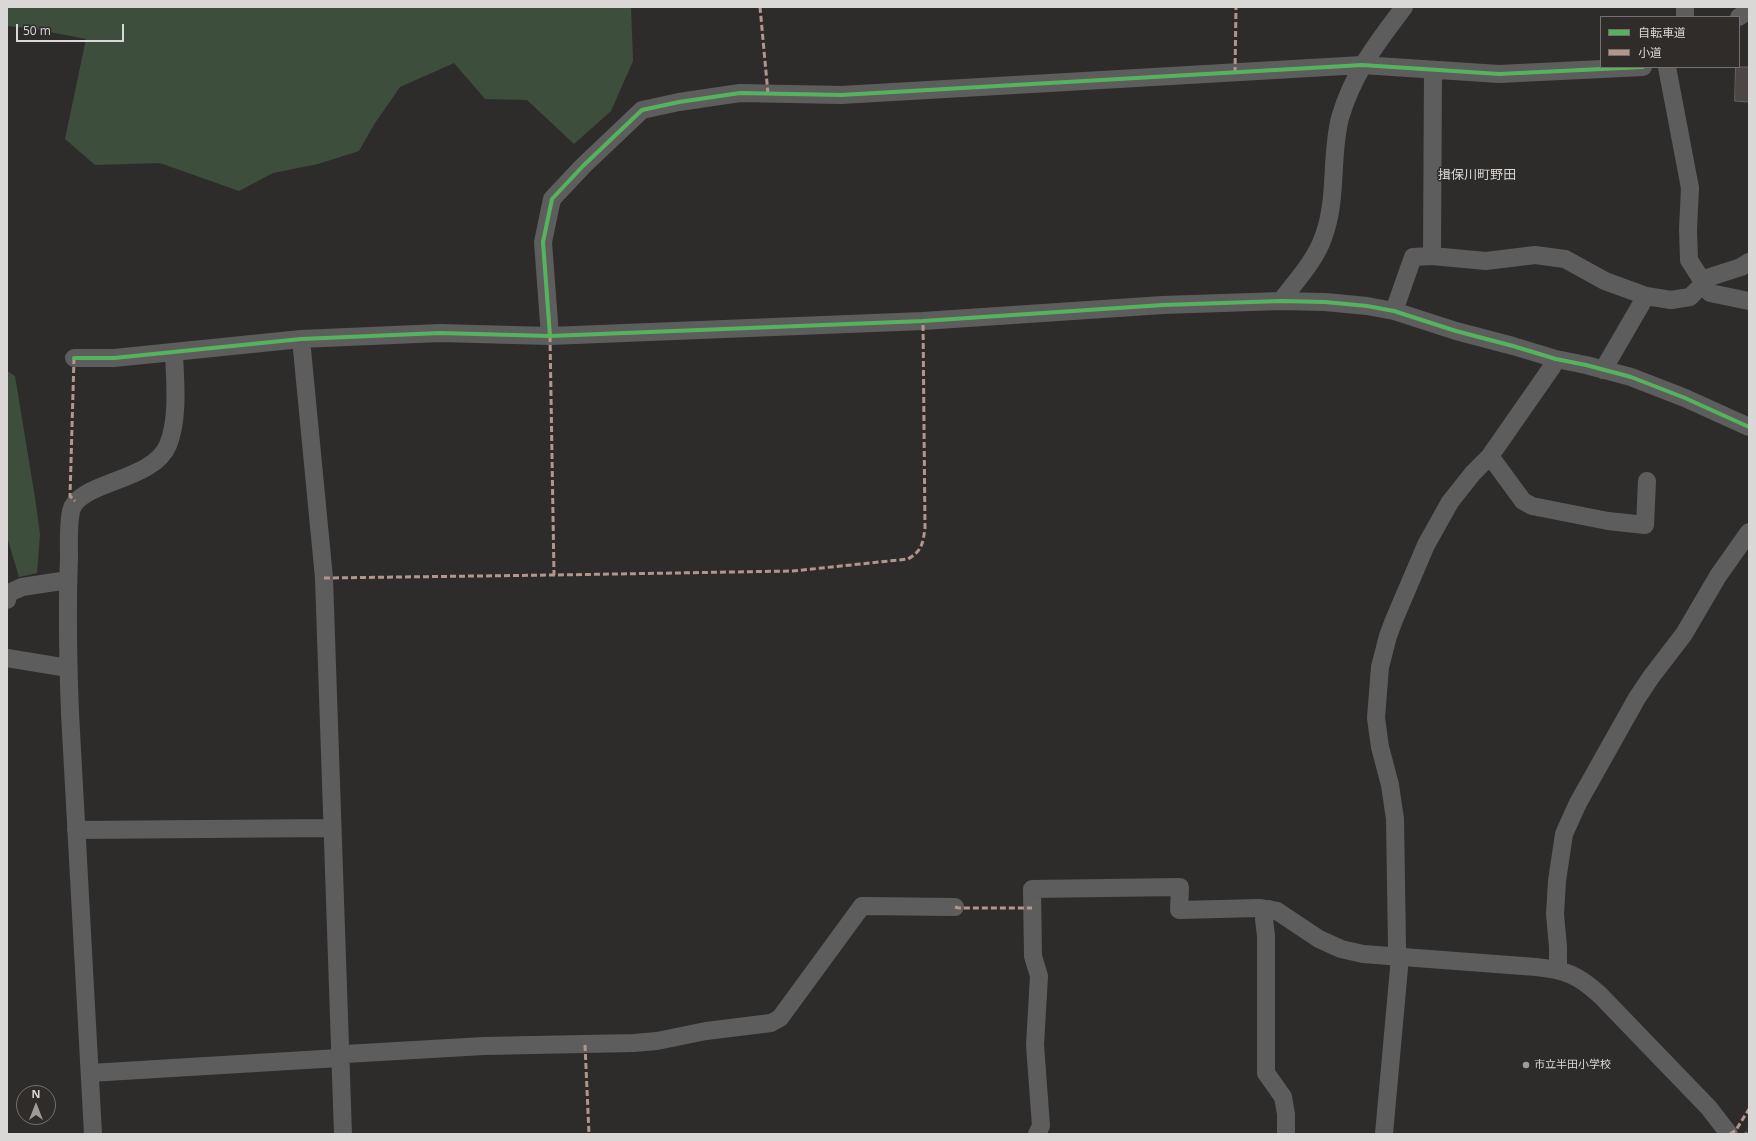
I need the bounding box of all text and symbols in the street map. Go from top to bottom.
scale bar [18,16,126,42]
legend [1600,16,1740,68]
text: 50 m [23,22,51,39]
text: 自転車道 [1638,24,1686,41]
text: 小道 [1638,44,1662,61]
district label: 揖保川町野田 [1438,167,1516,183]
place label: 市立半田小学校 [1534,1058,1611,1072]
marker: 市立半田小学校 [1521,1060,1531,1070]
north arrow [16,1085,56,1125]
text: N [32,1086,40,1101]

